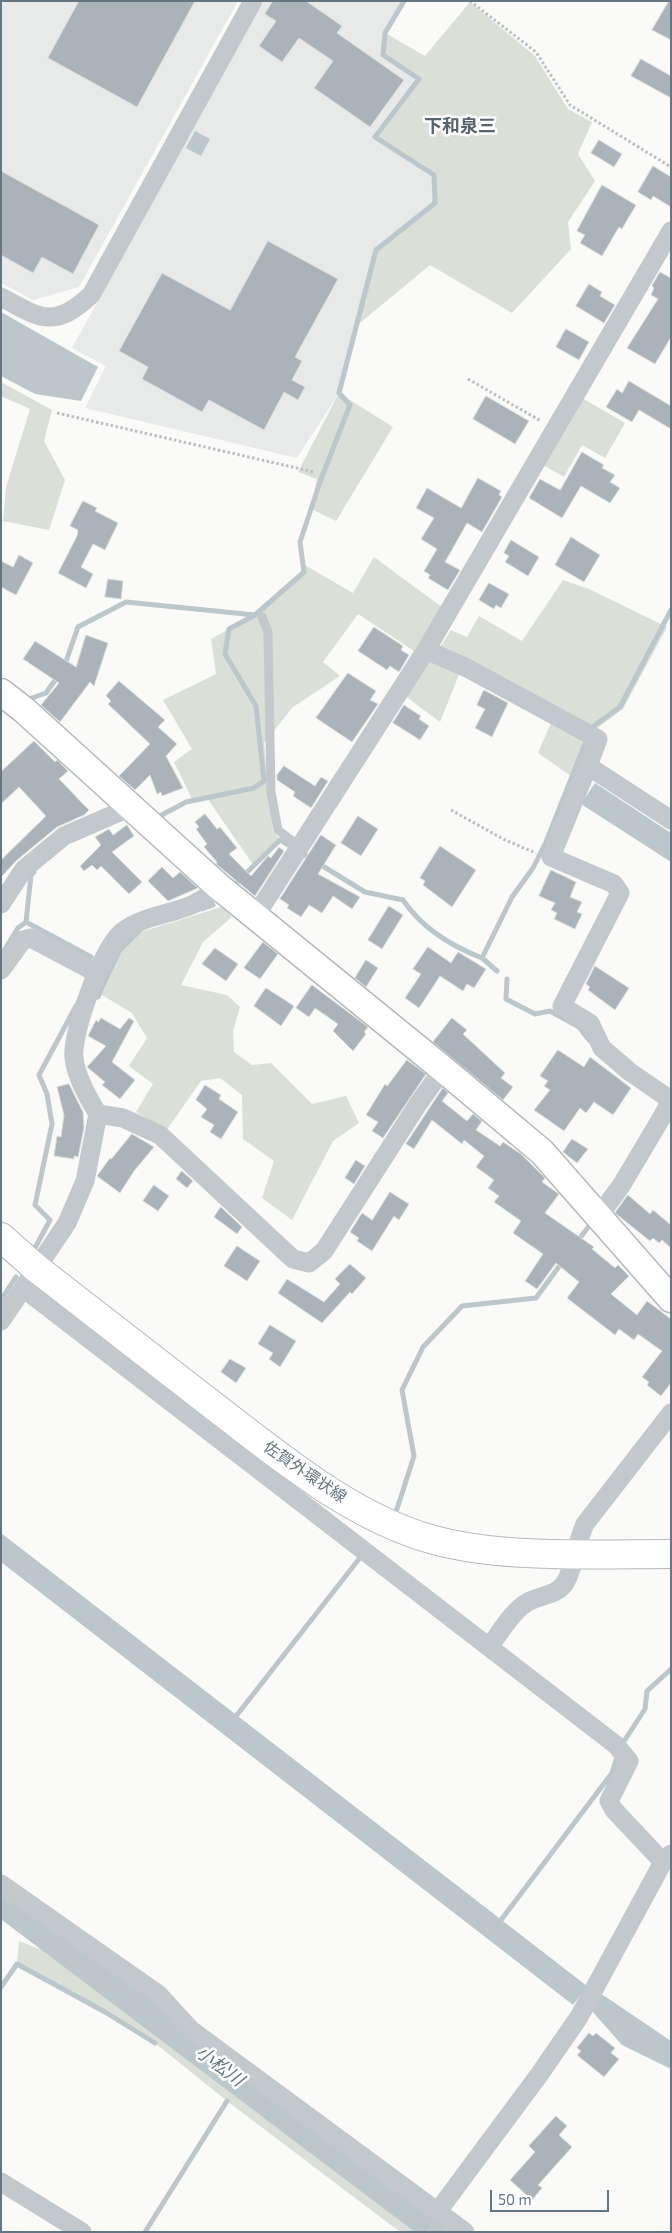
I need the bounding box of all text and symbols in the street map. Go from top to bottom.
district label: 下和泉三 [424,115,496,137]
street label: 佐賀外環状線 [260,1437,350,1507]
water label: 小松川 [192,2041,248,2091]
scale bar [492,2180,611,2212]
text: 50 m [498,2190,532,2208]

